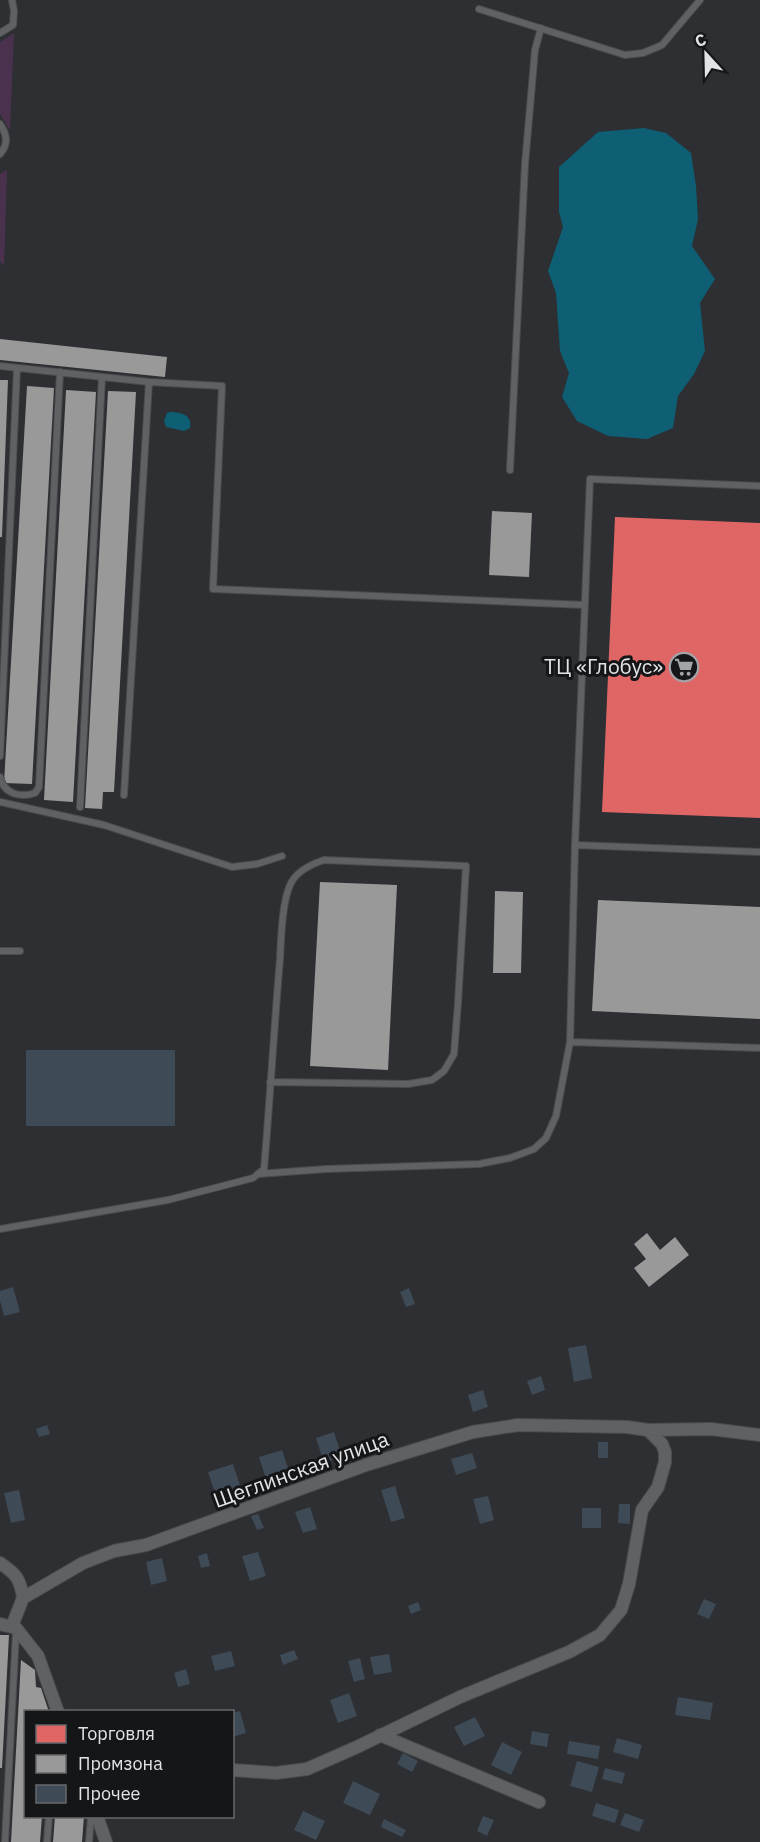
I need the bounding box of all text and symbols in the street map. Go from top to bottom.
north arrow [676,24,736,84]
text: С [692,29,709,51]
supermarket icon: ТЦ «Глобус» [668,651,700,683]
place label: ТЦ «Глобус» [544,652,663,680]
street label: Щеглинская улица [209,1424,392,1514]
legend [24,1710,234,1818]
text: Торговля [78,1722,155,1745]
text: Промзона [78,1752,163,1775]
text: Прочее [78,1782,141,1805]

